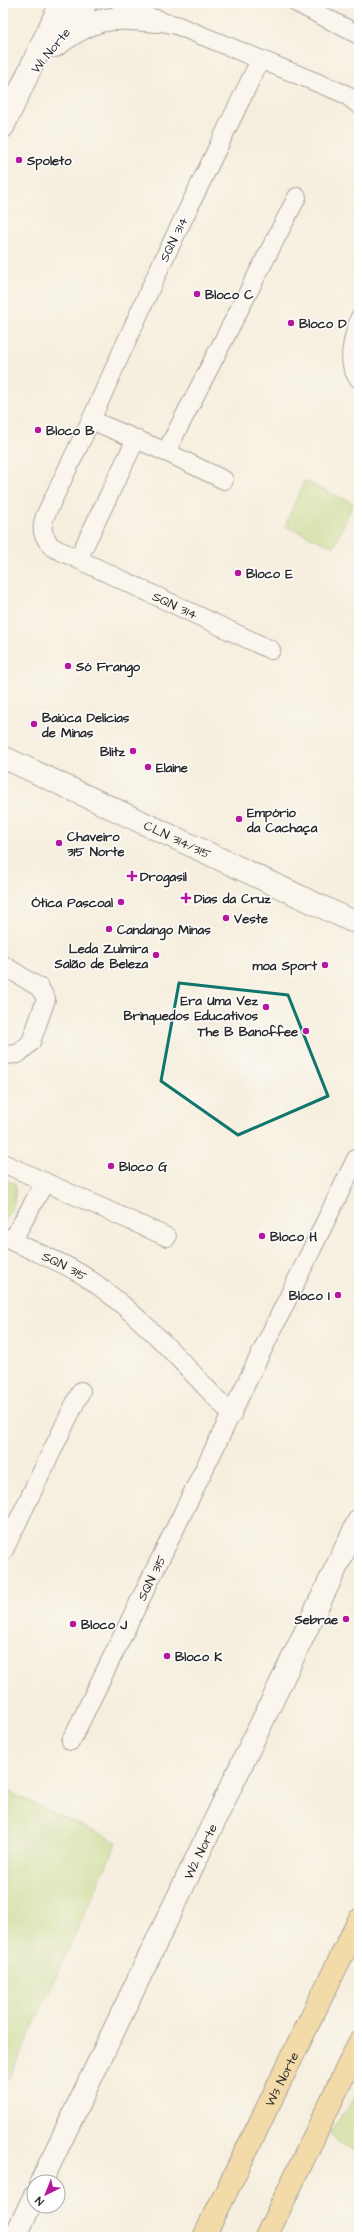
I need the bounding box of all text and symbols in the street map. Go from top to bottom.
street label: W1 Norte [27,24,75,77]
place label: Spoleto [26,152,72,171]
marker: Spoleto [14,155,24,165]
street label: SQN 314 [155,214,193,265]
place label: Bloco C [205,286,254,304]
marker: Bloco C [192,289,202,299]
place label: Bloco D [299,315,347,333]
marker: Bloco D [286,318,296,328]
place label: Bloco B [46,422,95,440]
marker: Bloco B [33,425,43,435]
place label: Bloco E [246,565,293,583]
marker: Bloco E [233,568,243,578]
street label: SQN 314 [149,587,200,624]
place label: Só Frango [75,658,141,678]
marker: Só Frango [63,661,73,671]
place label: Baiúca Delícias de Minas [41,709,130,742]
marker: Baiúca Delícias de Minas [29,719,39,729]
place label: Blitz [100,743,126,761]
marker: Blitz [128,746,138,756]
place label: Elaine [156,759,188,777]
marker: Elaine [143,762,153,772]
place label: Empório da Cachaça [246,804,318,837]
marker: Empório da Cachaça [234,814,244,824]
street label: CLN 314/315 [141,816,214,863]
place label: Chaveiro 315 Norte [66,828,125,861]
marker: Chaveiro 315 Norte [54,838,64,848]
place label: Drogasil [140,868,187,888]
marker: Drogasil [127,871,137,881]
place label: Dias da Cruz [194,890,271,908]
marker: Dias da Cruz [181,893,191,903]
place label: Ótica Pascoal [31,894,113,912]
marker: Ótica Pascoal [116,897,126,907]
place label: Veste [233,910,268,928]
marker: Veste [221,913,231,923]
place label: Candango Minas [117,921,211,941]
marker: Candango Minas [104,924,114,934]
place label: Leda Zulmira Salão de Beleza [54,940,148,973]
marker: Leda Zulmira Salão de Beleza [151,950,161,960]
place label: moa Sport [252,957,318,976]
marker: moa Sport [320,960,330,970]
place label: Era Uma Vez Brinquedos Educativos [123,992,259,1026]
marker: Era Uma Vez Brinquedos Educativos [261,1002,271,1012]
place label: The B Banoffee [197,1023,298,1041]
marker: The B Banoffee [301,1026,311,1036]
place label: Bloco G [119,1158,167,1176]
marker: Bloco G [106,1161,116,1171]
place label: Bloco H [270,1228,317,1246]
marker: Bloco H [257,1231,267,1241]
street label: SQN 315 [39,1247,90,1286]
place label: Bloco I [289,1287,330,1305]
marker: Bloco I [333,1290,343,1300]
street label: SQN 315 [133,1552,171,1604]
place label: Sebrae [293,1611,338,1629]
marker: Sebrae [341,1614,351,1624]
place label: Bloco J [81,1616,127,1634]
marker: Bloco J [68,1619,78,1629]
place label: Bloco K [175,1648,222,1666]
marker: Bloco K [162,1651,172,1661]
street label: W2 Norte [180,1821,222,1883]
street label: W3 Norte [261,2049,303,2110]
north arrow [26,2174,66,2214]
text: N [32,2193,47,2209]

